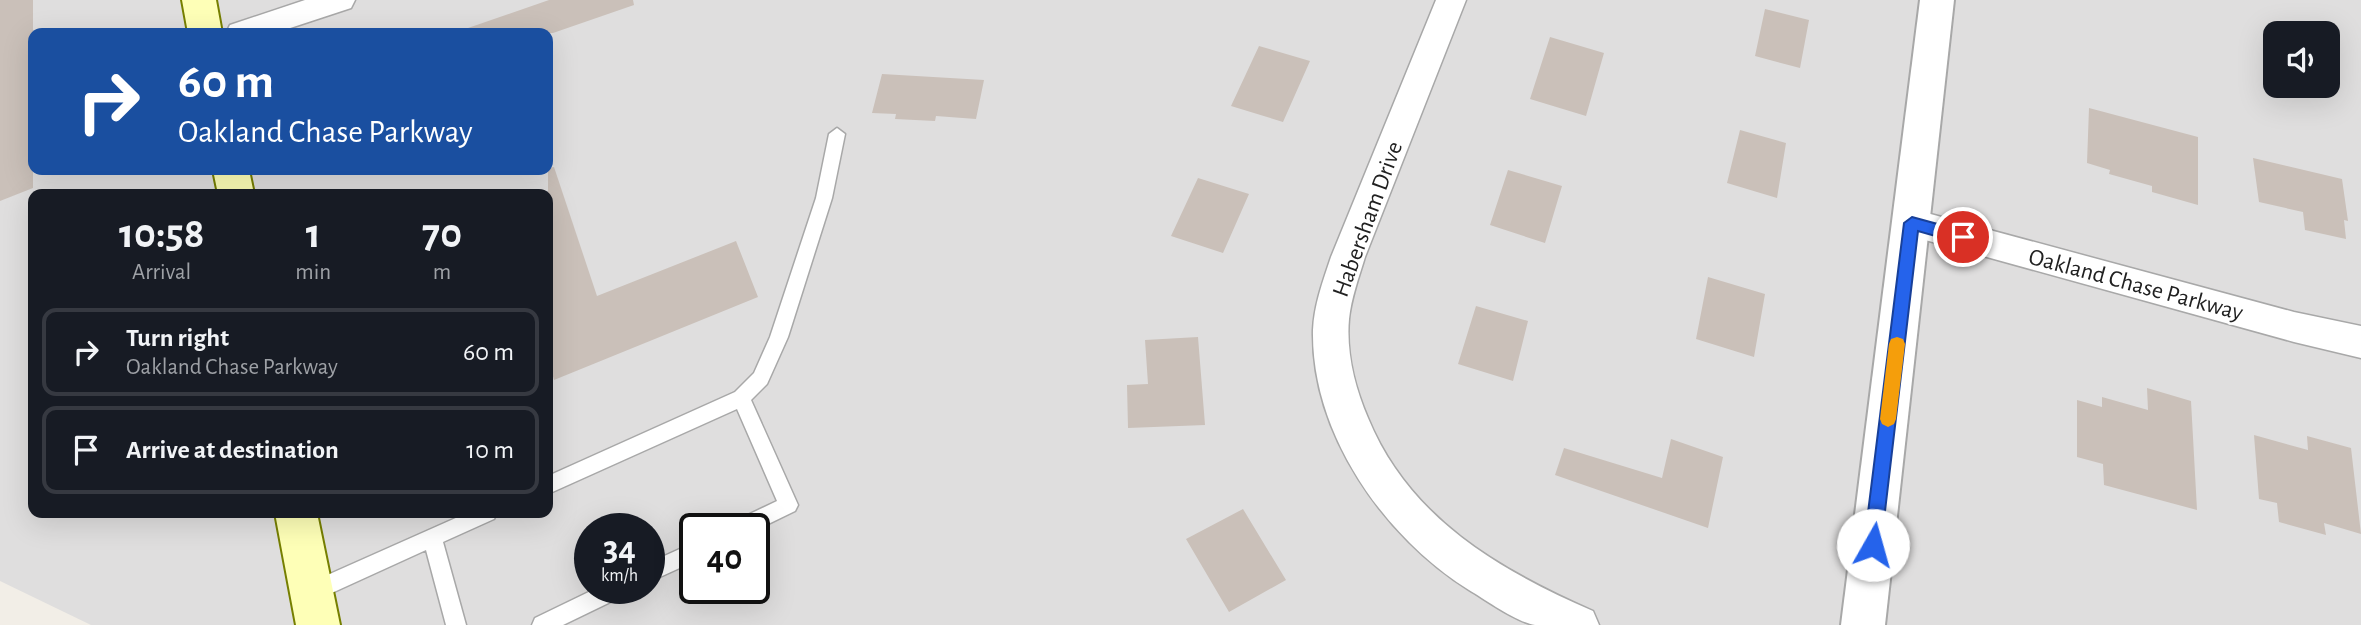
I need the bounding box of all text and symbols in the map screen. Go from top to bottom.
map controls [2263,21,2340,98]
button: sound [2263,21,2340,98]
icon: right [63,56,154,147]
text: 60 m [178,58,274,107]
text: Oakland Chase Parkway [178,116,473,148]
street label: Habersham Drive [1329,138,1407,300]
pin [1933,207,1993,267]
text: 10:58 [119,213,204,255]
text: 1 [306,213,321,255]
text: 70 [422,213,462,255]
icon: arrive [1944,218,1982,256]
street label: Oakland Chase Parkway [2026,245,2246,325]
text: Arrival [132,261,191,284]
text: min [295,261,331,284]
text: m [433,261,451,284]
text: Turn right [126,325,229,351]
icon: right [67,333,105,371]
text: 60 m [463,339,514,365]
text: Oakland Chase Parkway [126,356,338,379]
icon: arrive [67,431,105,469]
text: Arrive at destination [126,437,339,463]
text: 10 m [466,437,514,463]
position arrow [1836,508,1910,582]
speed limit sign: 40 [679,513,770,604]
text: 34 [603,532,636,567]
text: km/h [601,567,638,585]

